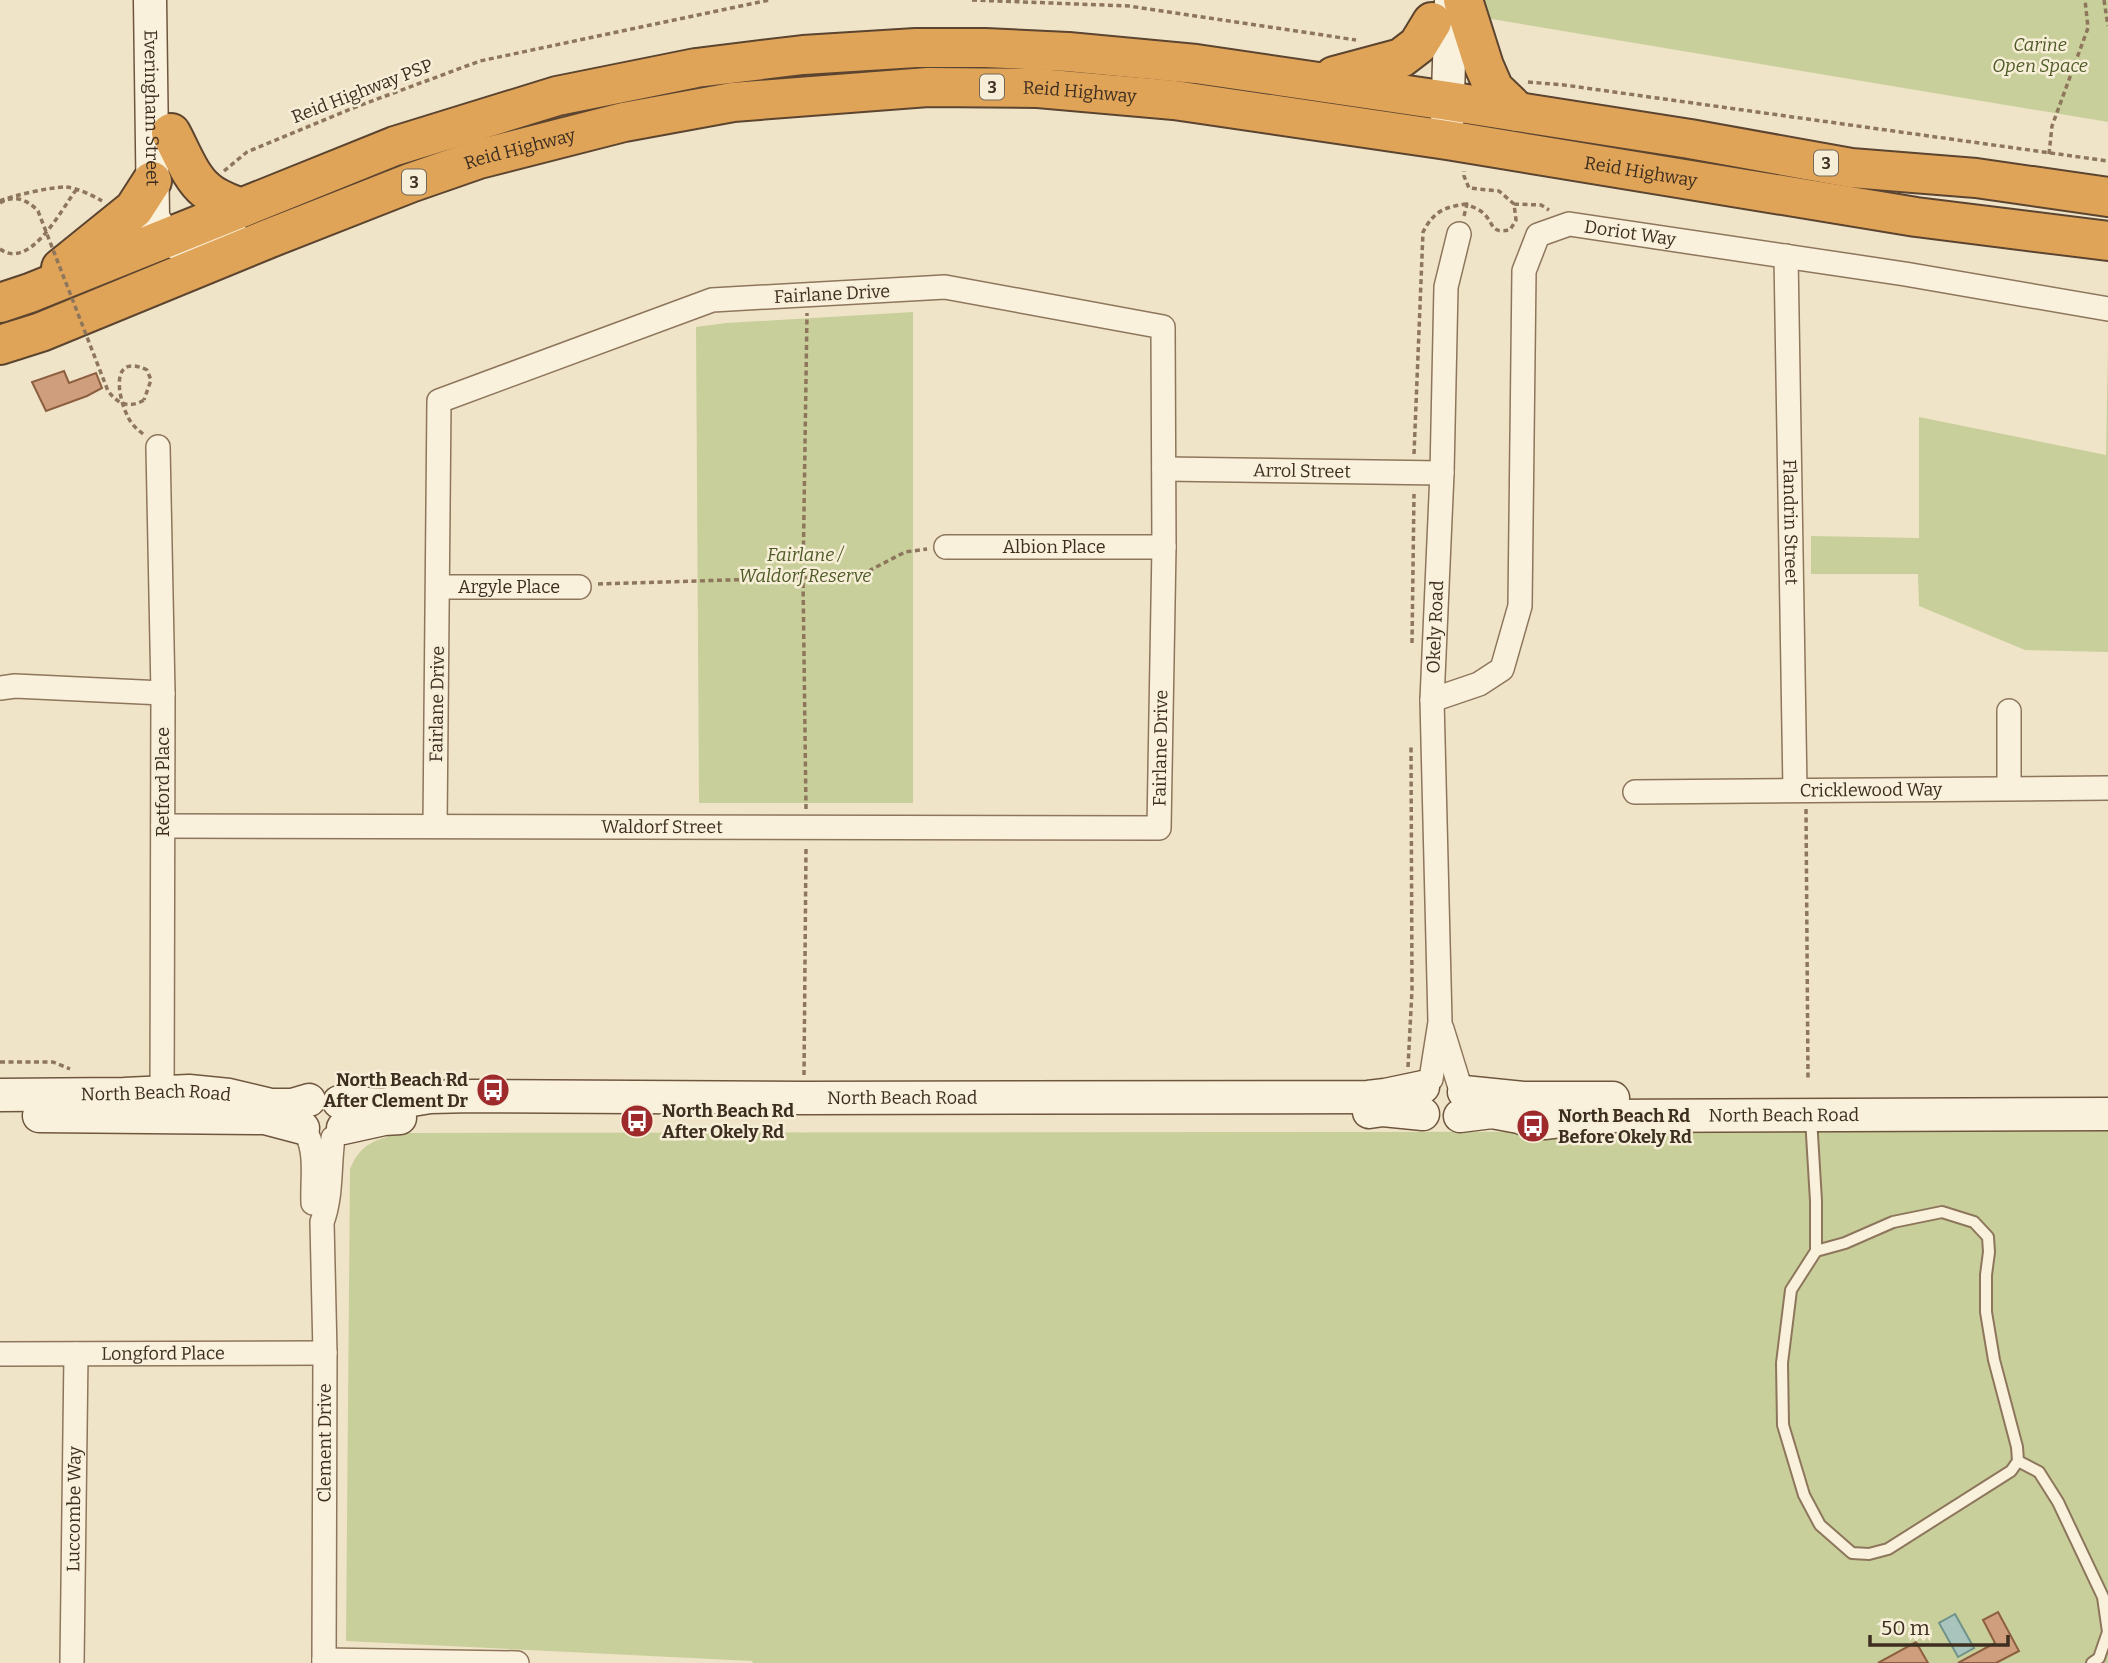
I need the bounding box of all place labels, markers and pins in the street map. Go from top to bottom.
place label: North Beach Rd After Clement Dr [324,1069,469,1112]
bus stop icon: North Beach Rd After Clement Dr [474,1071,512,1109]
place label: North Beach Rd After Okely Rd [662,1100,794,1143]
bus stop icon: North Beach Rd After Okely Rd [618,1102,656,1140]
place label: North Beach Rd Before Okely Rd [1558,1105,1692,1148]
bus stop icon: North Beach Rd Before Okely Rd [1514,1107,1552,1145]

